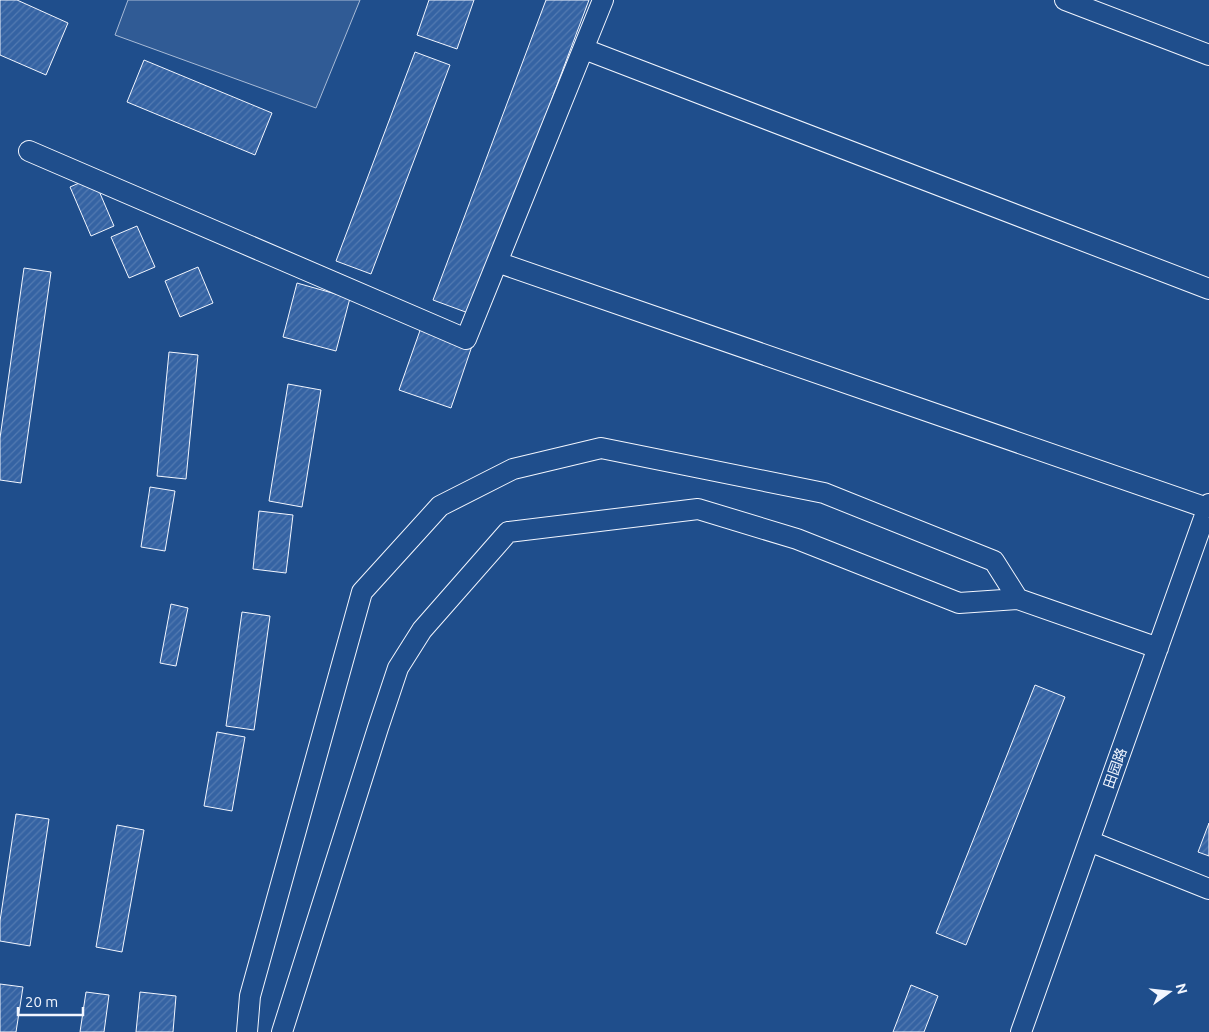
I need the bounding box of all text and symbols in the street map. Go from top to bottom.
street label: 田园路 [1100,746,1130,790]
north arrow [1144,967,1194,1017]
text: N [1172,982,1191,996]
scale bar [18,984,82,1016]
text: 20 m [25,993,58,1010]

